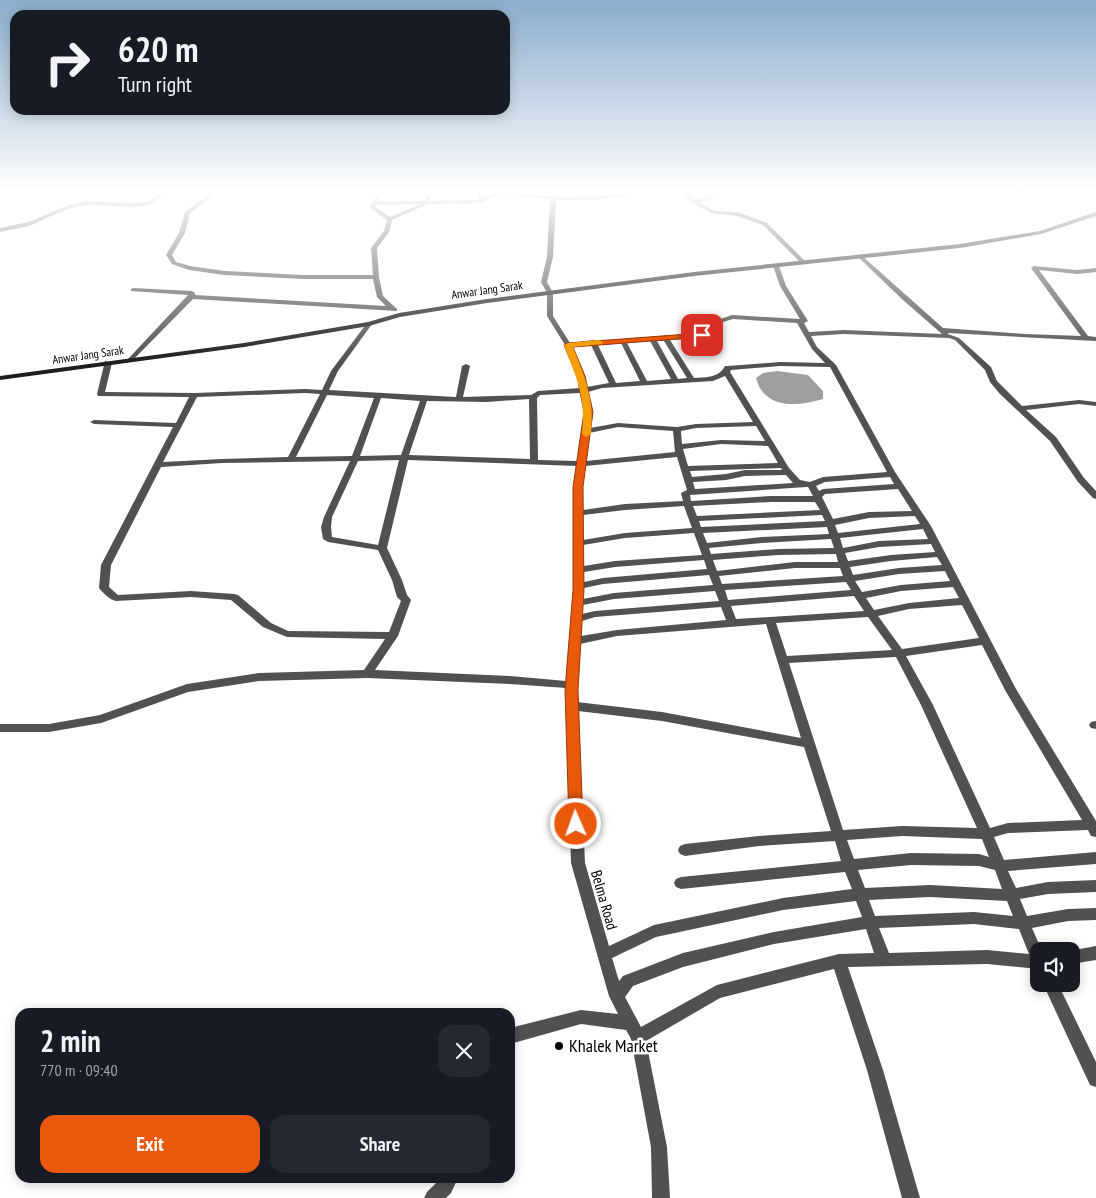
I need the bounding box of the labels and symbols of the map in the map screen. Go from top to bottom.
street label: Anwar Jang Sarak [450,277,524,302]
pin [681,314,723,356]
street label: Anwar Jang Sarak [51,342,125,367]
position arrow [549,797,601,849]
street label: Belma Road [587,868,622,932]
place label: Khalek Market [569,1034,658,1057]
marker: Khalek Market [553,1040,565,1052]

